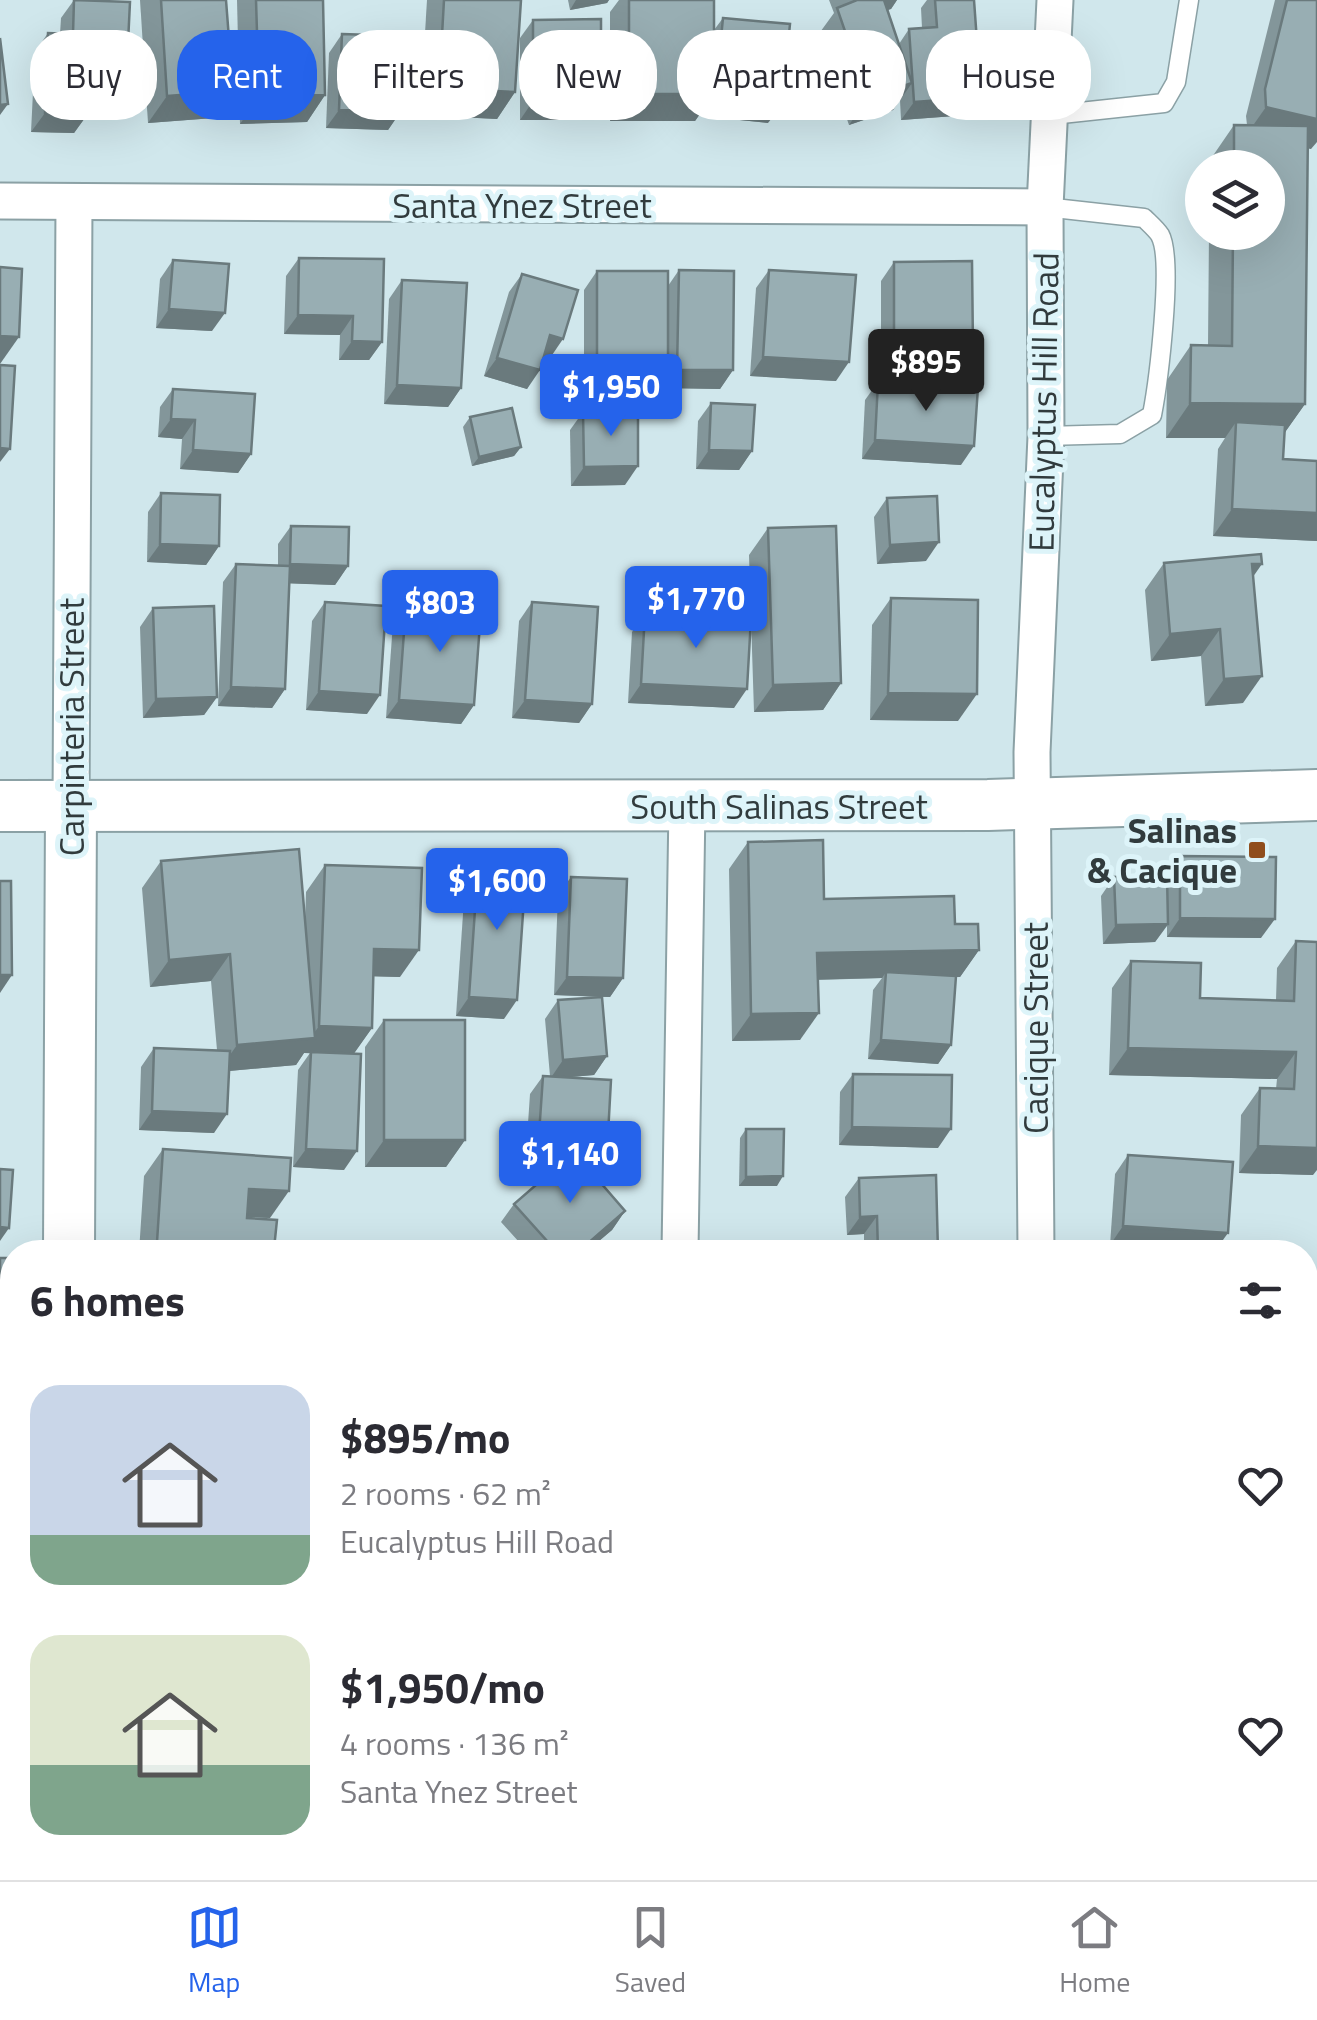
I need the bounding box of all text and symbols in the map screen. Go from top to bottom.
chip: Buy [30,30,157,120]
chip: Rent [177,30,317,120]
chip: Filters [337,30,499,120]
chip: New [519,30,657,120]
chip: Apartment [677,30,906,120]
chip: House [926,30,1091,120]
map controls [1185,150,1285,250]
button: layers [1185,150,1285,250]
street label: Santa Ynez Street [392,178,652,232]
street label: Eucalyptus Hill Road [1013,252,1073,552]
pin: $895 [867,329,985,414]
text: $895 [890,337,962,385]
pin: $1,950 [530,354,692,439]
text: $1,950 [562,362,660,410]
pin: $1,770 [615,566,777,651]
pin: $803 [381,570,499,655]
text: $1,770 [647,574,745,622]
text: $803 [404,578,476,626]
street label: Carpinteria Street [44,598,98,856]
street label: South Salinas Street [630,779,928,833]
place label: Salinas & Cacique [1087,803,1237,897]
marker: Salinas & Cacique [1246,839,1268,861]
pin: $1,600 [416,848,578,933]
text: $1,600 [448,856,546,904]
street label: Cacique Street [1008,922,1062,1134]
pin: $1,140 [489,1121,651,1206]
text: $1,140 [521,1129,619,1177]
text: 6 homes [30,1268,185,1332]
icon: filters [1233,1273,1288,1328]
text: $895/mo [340,1405,510,1469]
icon: home [110,1425,230,1545]
icon: heart [1233,1458,1288,1513]
text: 2 rooms · 62 m² [340,1469,551,1517]
text: Eucalyptus Hill Road [340,1517,614,1565]
text: $1,950/mo [340,1655,545,1719]
icon: home [110,1675,230,1795]
icon: heart [1233,1708,1288,1763]
text: 4 rooms · 136 m² [340,1719,569,1767]
text: Santa Ynez Street [340,1767,577,1815]
tab: Map [187,1900,242,2003]
tab: Saved [615,1900,686,2003]
tab: Home [1059,1900,1130,2003]

